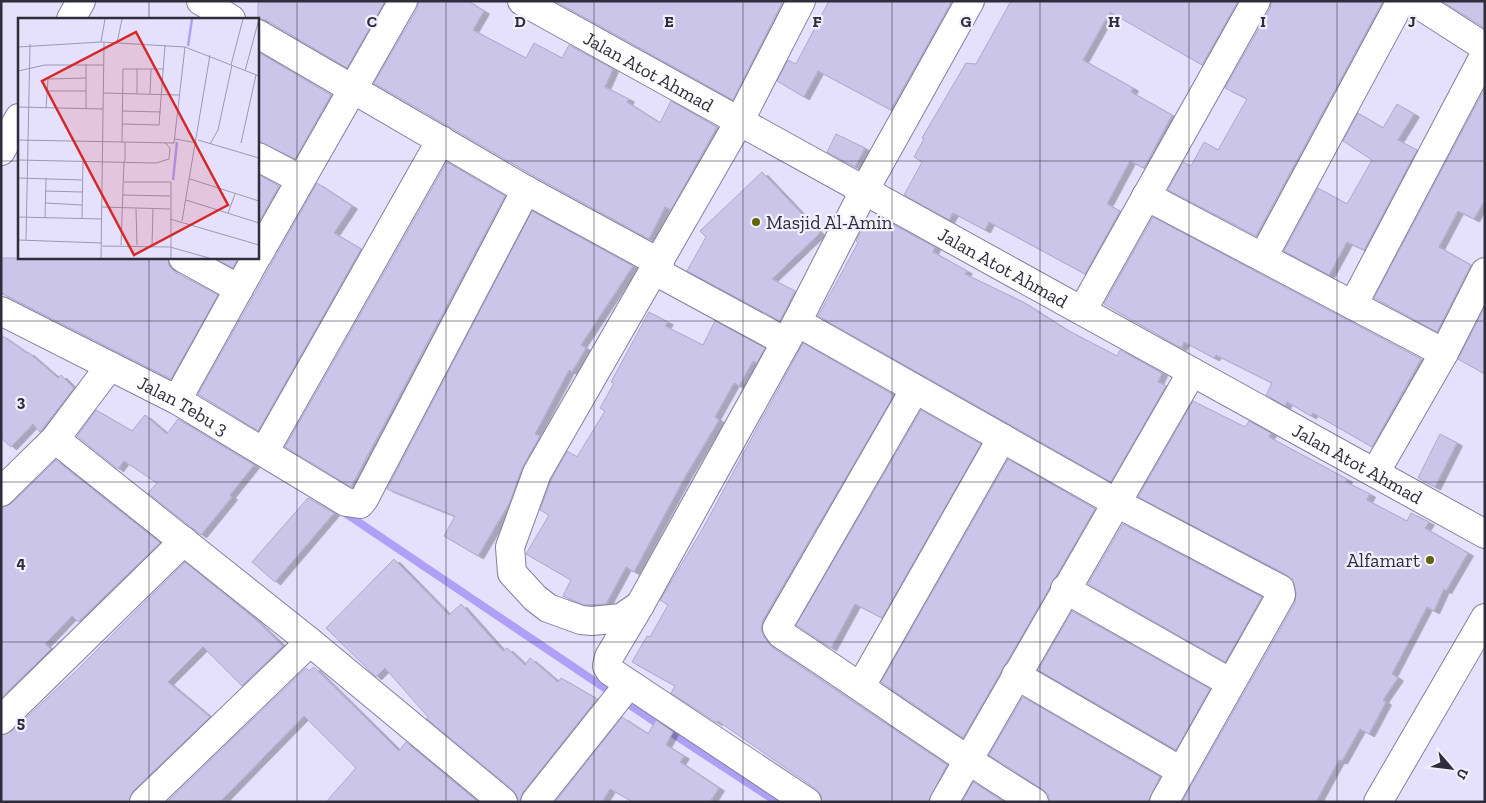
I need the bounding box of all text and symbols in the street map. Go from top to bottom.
text: C [367,12,377,31]
text: D [514,12,526,31]
text: E [664,12,674,31]
text: F [812,12,822,31]
text: G [961,12,972,31]
text: H [1108,12,1120,31]
text: I [1260,12,1266,31]
text: J [1408,12,1416,31]
inset map [18,18,259,259]
street label: Jalan Atot Ahmad [580,26,718,117]
place label: Masjid Al-Amin [766,211,893,234]
marker: Masjid Al-Amin [750,216,762,228]
street label: Jalan Atot Ahmad [934,223,1072,313]
street label: Jalan Tebu 3 [134,371,232,440]
text: 3 [17,392,26,411]
street label: Jalan Atot Ahmad [1288,419,1427,509]
place label: Alfamart [1347,549,1420,572]
text: 4 [16,553,26,572]
marker: Alfamart [1424,554,1436,566]
text: 5 [17,713,25,732]
north arrow [1426,743,1476,793]
text: U [1452,765,1472,782]

